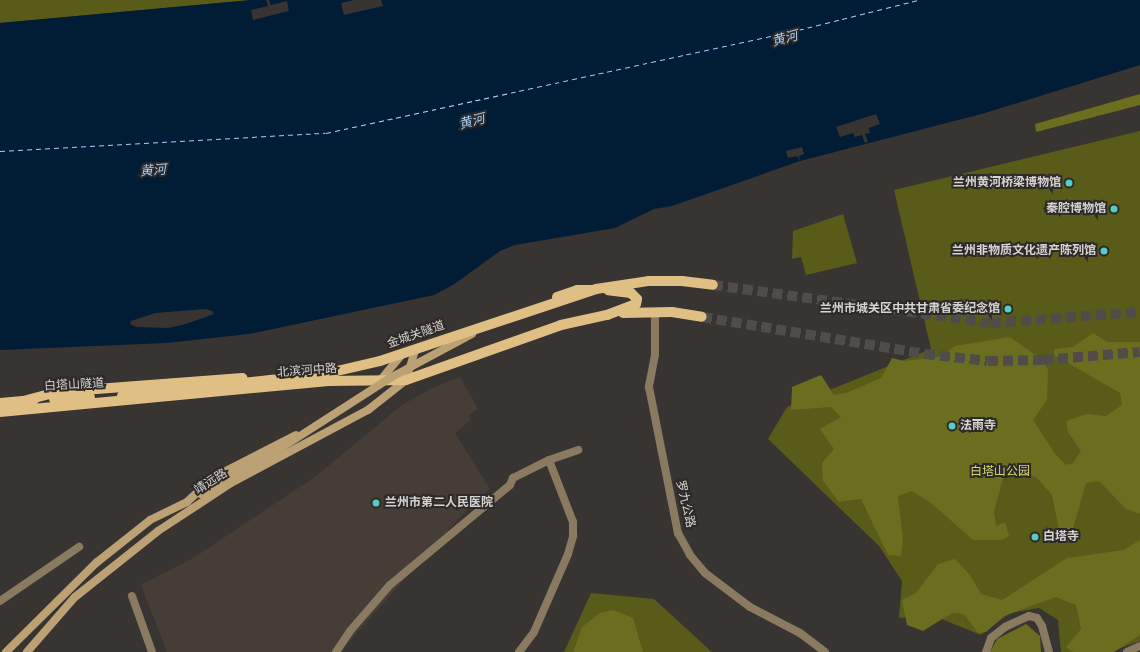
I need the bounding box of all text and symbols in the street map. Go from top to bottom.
water label: 黄河 [770,28,800,50]
water label: 黄河 [457,111,487,133]
water label: 黄河 [139,162,167,180]
place label: 兰州黄河桥梁博物馆 [953,176,1061,190]
marker: 兰州黄河桥梁博物馆 [1064,178,1074,188]
place label: 秦腔博物馆 [1046,202,1106,216]
marker: 秦腔博物馆 [1109,204,1119,214]
place label: 兰州非物质文化遗产陈列馆 [952,244,1096,258]
marker: 兰州非物质文化遗产陈列馆 [1099,246,1109,256]
place label: 兰州市城关区中共甘肃省委纪念馆 [820,302,1000,316]
marker: 兰州市城关区中共甘肃省委纪念馆 [1003,304,1013,314]
street label: 金城关隧道 [385,318,447,352]
street label: 北滨河中路 [277,362,337,380]
street label: 白塔山隧道 [44,376,104,394]
place label: 法雨寺 [960,419,996,433]
marker: 法雨寺 [947,421,957,431]
park label: 白塔山公园 [970,465,1030,479]
street label: 靖远路 [192,466,230,498]
street label: 罗九公路 [673,479,697,529]
place label: 兰州市第二人民医院 [385,496,493,510]
marker: 兰州市第二人民医院 [370,497,382,509]
place label: 白塔寺 [1043,530,1079,544]
marker: 白塔寺 [1030,532,1040,542]

